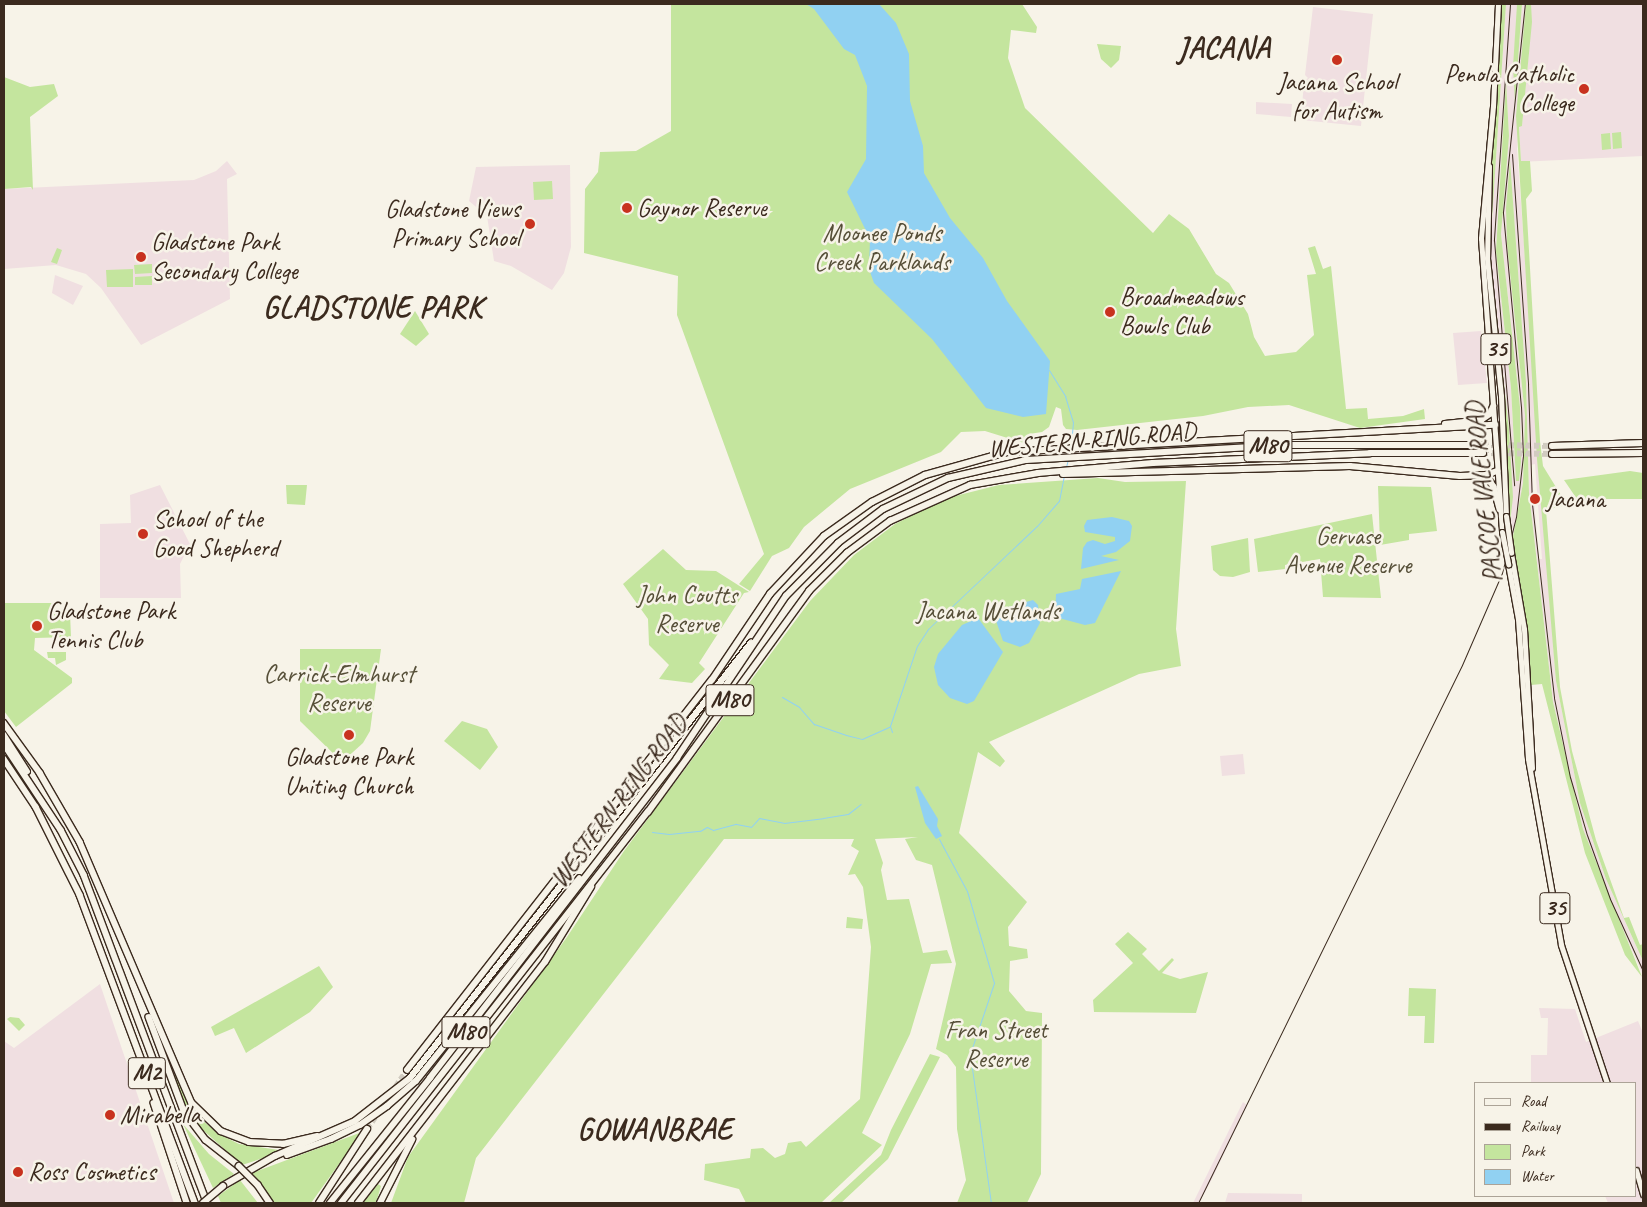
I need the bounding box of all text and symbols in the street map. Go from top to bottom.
district label: JACANA [1177,30,1271,66]
marker: Jacana School for Autism [1331,54,1343,66]
place label: Penola Catholic College [1445,60,1574,119]
place label: Jacana School for Autism [1278,68,1396,127]
marker: Penola Catholic College [1578,83,1590,95]
place label: Gaynor Reserve [637,193,767,223]
place label: Gladstone Views Primary School [385,195,520,254]
marker: Gaynor Reserve [621,202,633,214]
marker: Gladstone Views Primary School [524,218,536,230]
park label: Moonee Ponds Creek Parklands [814,219,950,278]
place label: Gladstone Park Secondary College [151,228,298,287]
marker: Gladstone Park Secondary College [135,251,147,263]
place label: Broadmeadows Bowls Club [1120,283,1244,342]
district label: GLADSTONE PARK [263,289,483,325]
marker: Broadmeadows Bowls Club [1104,306,1116,318]
road number: 35 [1480,328,1512,370]
street label: PASCOE VALE ROAD [1460,399,1508,585]
street label: WESTERN RING ROAD [986,416,1198,464]
road number: M80 [1243,424,1293,468]
place label: Jacana [1546,484,1605,514]
marker: Jacana [1528,492,1542,506]
place label: School of the Good Shepherd [153,505,279,564]
park label: Gervase Avenue Reserve [1285,522,1411,581]
marker: School of the Good Shepherd [137,528,149,540]
park label: John Coutts Reserve [637,581,737,640]
park label: Jacana Wetlands [916,596,1060,626]
place label: Gladstone Park Tennis Club [47,597,175,656]
marker: Gladstone Park Tennis Club [31,620,43,632]
park label: Carrick-Elmhurst Reserve [263,660,415,719]
road number: M80 [705,678,755,722]
street label: WESTERN RING ROAD [544,708,694,894]
marker: Gladstone Park Uniting Church [343,729,355,741]
place label: Gladstone Park Uniting Church [284,743,414,802]
road number: 35 [1539,886,1571,930]
road number: M80 [441,1010,491,1054]
park label: Fran Street Reserve [945,1016,1047,1075]
road number: M2 [127,1052,167,1094]
legend [1474,1082,1637,1197]
text: Road [1521,1092,1546,1111]
place label: Mirabella [120,1100,200,1130]
marker: Mirabella [104,1109,116,1121]
district label: GOWANBRAE [577,1111,733,1147]
text: Railway [1521,1117,1560,1136]
text: Park [1521,1142,1545,1161]
place label: Ross Cosmetics [28,1157,156,1187]
marker: Ross Cosmetics [12,1166,24,1178]
text: Water [1521,1167,1554,1186]

